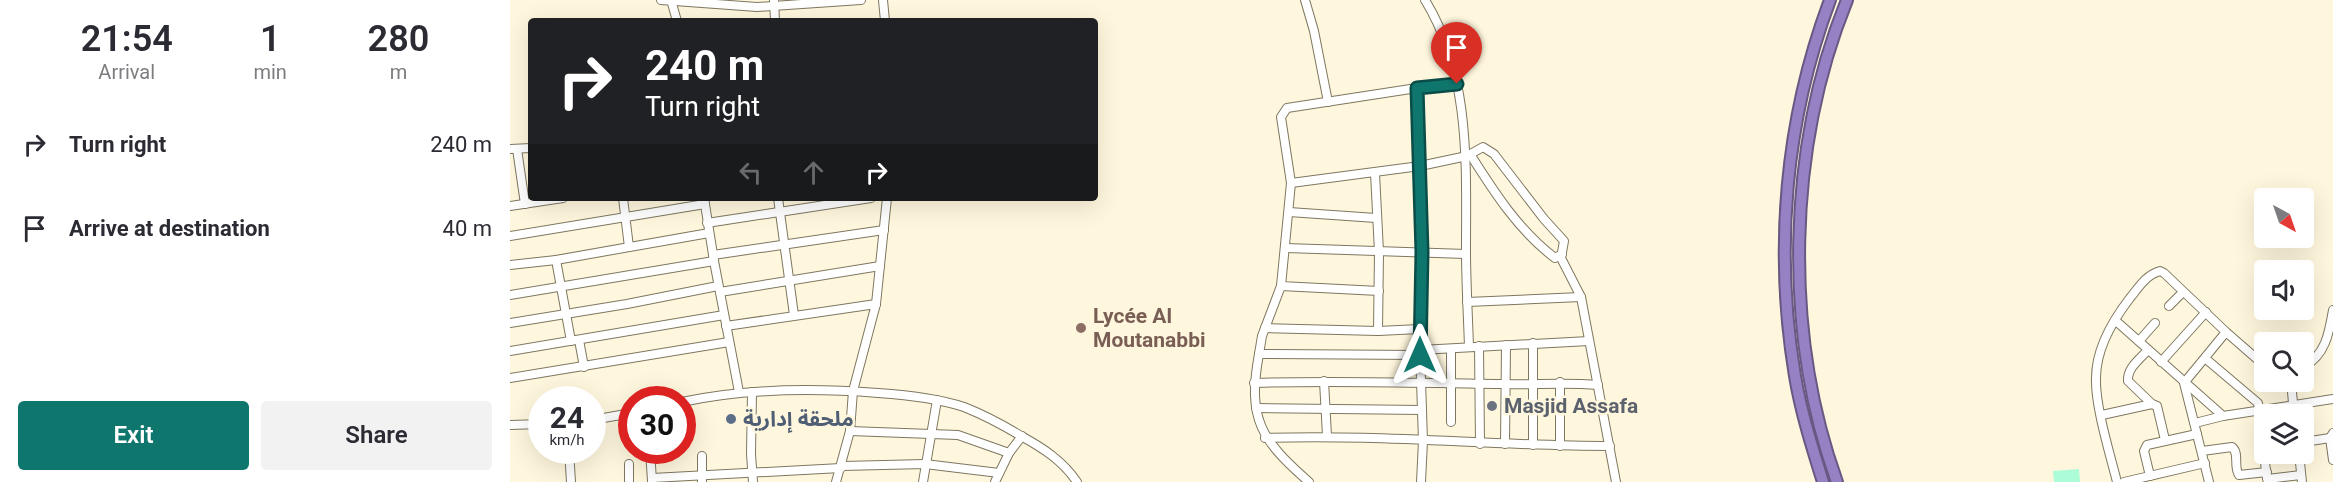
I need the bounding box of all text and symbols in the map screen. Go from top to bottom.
text: 21:54 [81,18,173,60]
text: 1 [260,18,280,60]
text: 280 [368,18,429,60]
pin [1431,22,1482,84]
icon: arrive [1440,31,1473,64]
text: 240 m [645,41,764,90]
icon: right [546,42,624,120]
text: Arrival [98,60,155,84]
text: min [253,60,287,84]
text: m [390,60,407,84]
text: Turn right [645,91,760,123]
icon: right [18,128,51,161]
text: Turn right [69,132,166,157]
text: 240 m [430,132,492,157]
icon: left [734,156,767,189]
icon: ahead [797,156,830,189]
icon: right [860,156,893,189]
north arrow [2254,188,2314,248]
map controls [2254,188,2314,464]
icon: arrive [18,212,51,245]
text: Arrive at destination [69,216,270,241]
text: 40 m [443,216,492,241]
button: sound [2254,260,2314,320]
place label: Lycée Al Moutanabbi [1093,304,1206,352]
marker: Lycée Al Moutanabbi [1074,321,1088,335]
position arrow [1388,323,1452,387]
button: search [2254,332,2314,392]
speed limit sign: 30 [618,386,696,464]
place label: Masjid Assafa [1504,394,1638,418]
marker: Masjid Assafa [1485,399,1499,413]
text: 24 [550,400,584,435]
button: Exit [18,401,249,470]
button: Share [261,401,492,470]
button: layers [2254,404,2314,464]
place label: ملحقة إدارية [743,407,854,433]
marker: ملحقة إدارية [724,412,738,426]
text: km/h [549,431,585,449]

